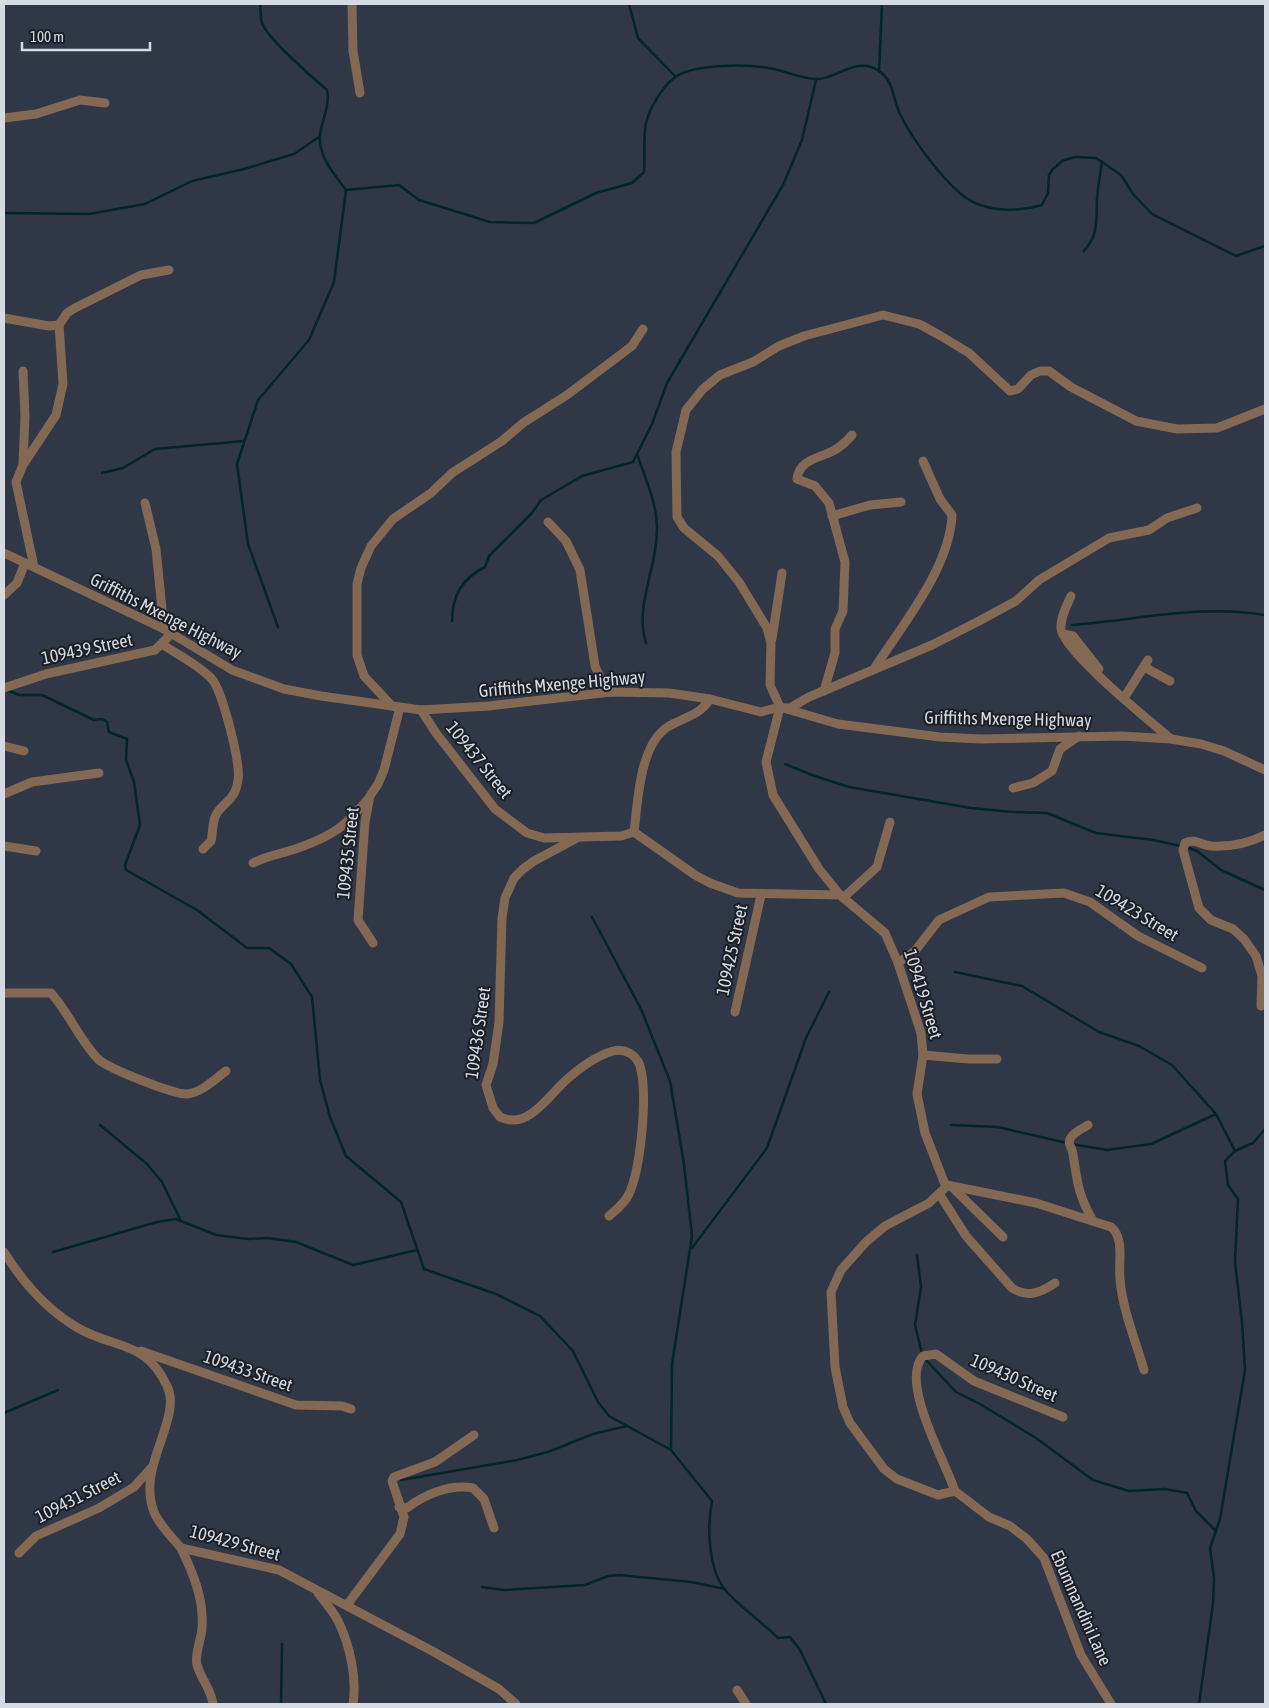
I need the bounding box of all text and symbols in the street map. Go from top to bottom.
scale bar [22,20,150,52]
text: 100 m [30,28,64,45]
street label: Griffiths Mxenge Highway [87,568,245,663]
street label: 109439 Street [39,629,134,668]
street label: Griffiths Mxenge Highway [478,666,646,701]
street label: Griffiths Mxenge Highway [924,707,1092,730]
street label: 109437 Street [442,717,517,802]
street label: 109435 Street [332,806,363,900]
street label: 109423 Street [1092,880,1182,945]
street label: 109425 Street [712,902,751,997]
street label: 109419 Street [900,946,947,1041]
street label: 109436 Street [461,986,494,1080]
street label: 109433 Street [201,1346,295,1396]
street label: 109430 Street [968,1349,1061,1406]
street label: 109431 Street [32,1466,124,1527]
street label: 109429 Street [188,1520,283,1565]
street label: Ebumnandini Lane [1047,1547,1116,1669]

